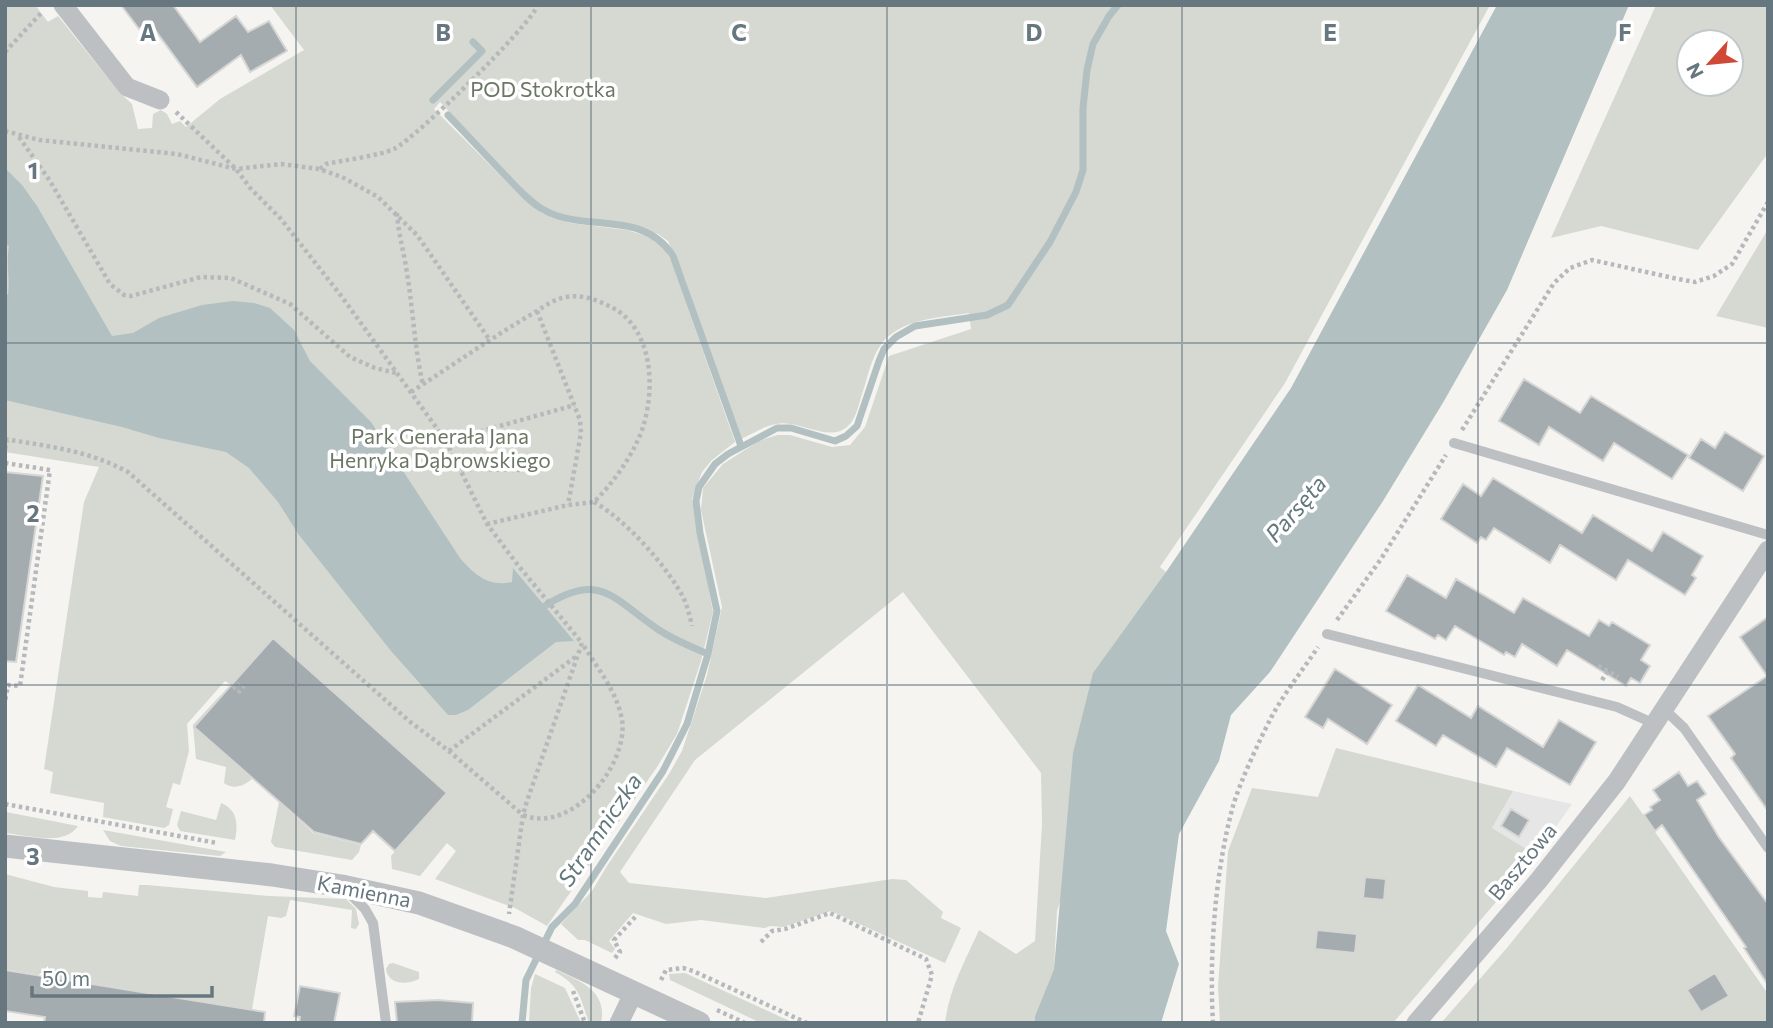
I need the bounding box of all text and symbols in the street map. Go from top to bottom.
text: A [140,18,157,46]
text: B [435,18,451,46]
text: C [731,18,747,46]
text: D [1026,18,1043,46]
text: E [1323,18,1337,46]
text: F [1618,18,1632,46]
north arrow [1675,28,1745,98]
text: N [1681,59,1708,83]
park label: POD Stokrotka [470,76,616,101]
text: 1 [28,156,38,184]
park label: Park Generała Jana Henryka Dąbrowskiego [329,423,551,472]
water label: Parsęta [1259,469,1332,547]
text: 2 [26,499,40,527]
water label: Stramniczka [551,768,647,891]
street label: Basztowa [1482,817,1561,905]
text: 3 [26,842,40,870]
street label: Kamienna [315,869,413,912]
scale bar [32,954,212,998]
text: 50 m [42,965,90,990]

